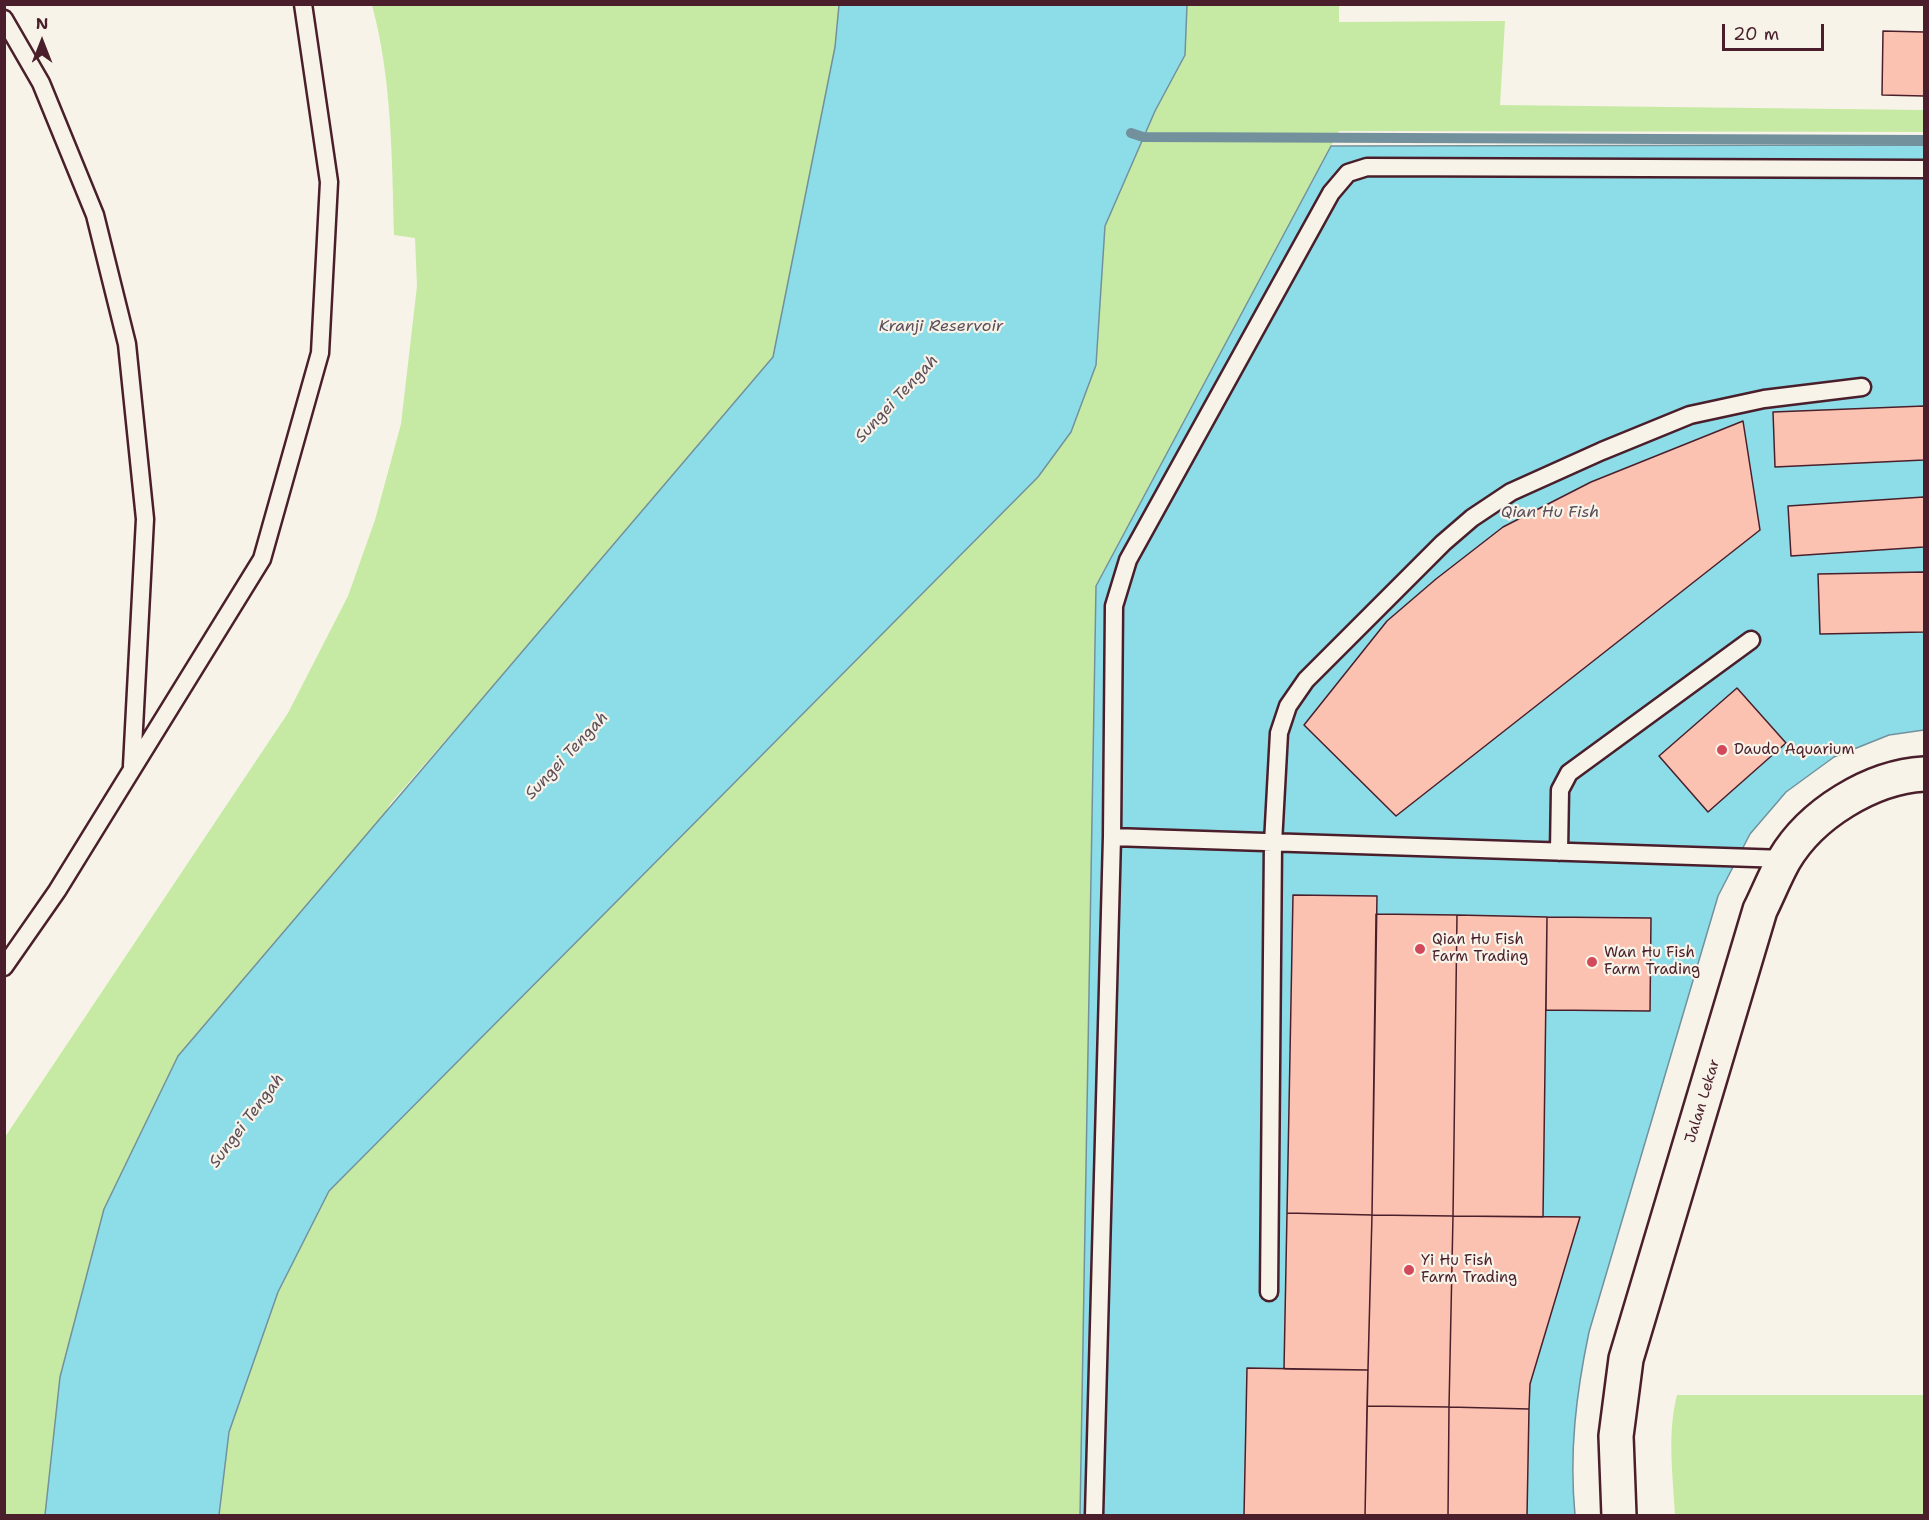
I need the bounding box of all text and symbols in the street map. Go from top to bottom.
north arrow [12,12,72,72]
scale bar [1725,12,1827,50]
text: N [36,13,48,34]
text: 20 m [1733,22,1779,46]
water label: Kranji Reservoir [879,317,1003,337]
water label: Sungei Tengah [852,351,942,447]
water label: Qian Hu Fish [1501,503,1599,523]
water label: Sungei Tengah [522,708,612,804]
place label: Daudo Aquarium [1734,741,1854,759]
marker: Daudo Aquarium [1715,743,1729,757]
place label: Qian Hu Fish Farm Trading [1432,931,1528,966]
marker: Qian Hu Fish Farm Trading [1413,942,1427,956]
place label: Wan Hu Fish Farm Trading [1604,944,1700,979]
marker: Wan Hu Fish Farm Trading [1585,955,1599,969]
street label: Jalan Lekar [1682,1057,1724,1145]
water label: Sungei Tengah [205,1070,289,1172]
place label: Yi Hu Fish Farm Trading [1421,1252,1517,1287]
marker: Yi Hu Fish Farm Trading [1402,1263,1416,1277]

